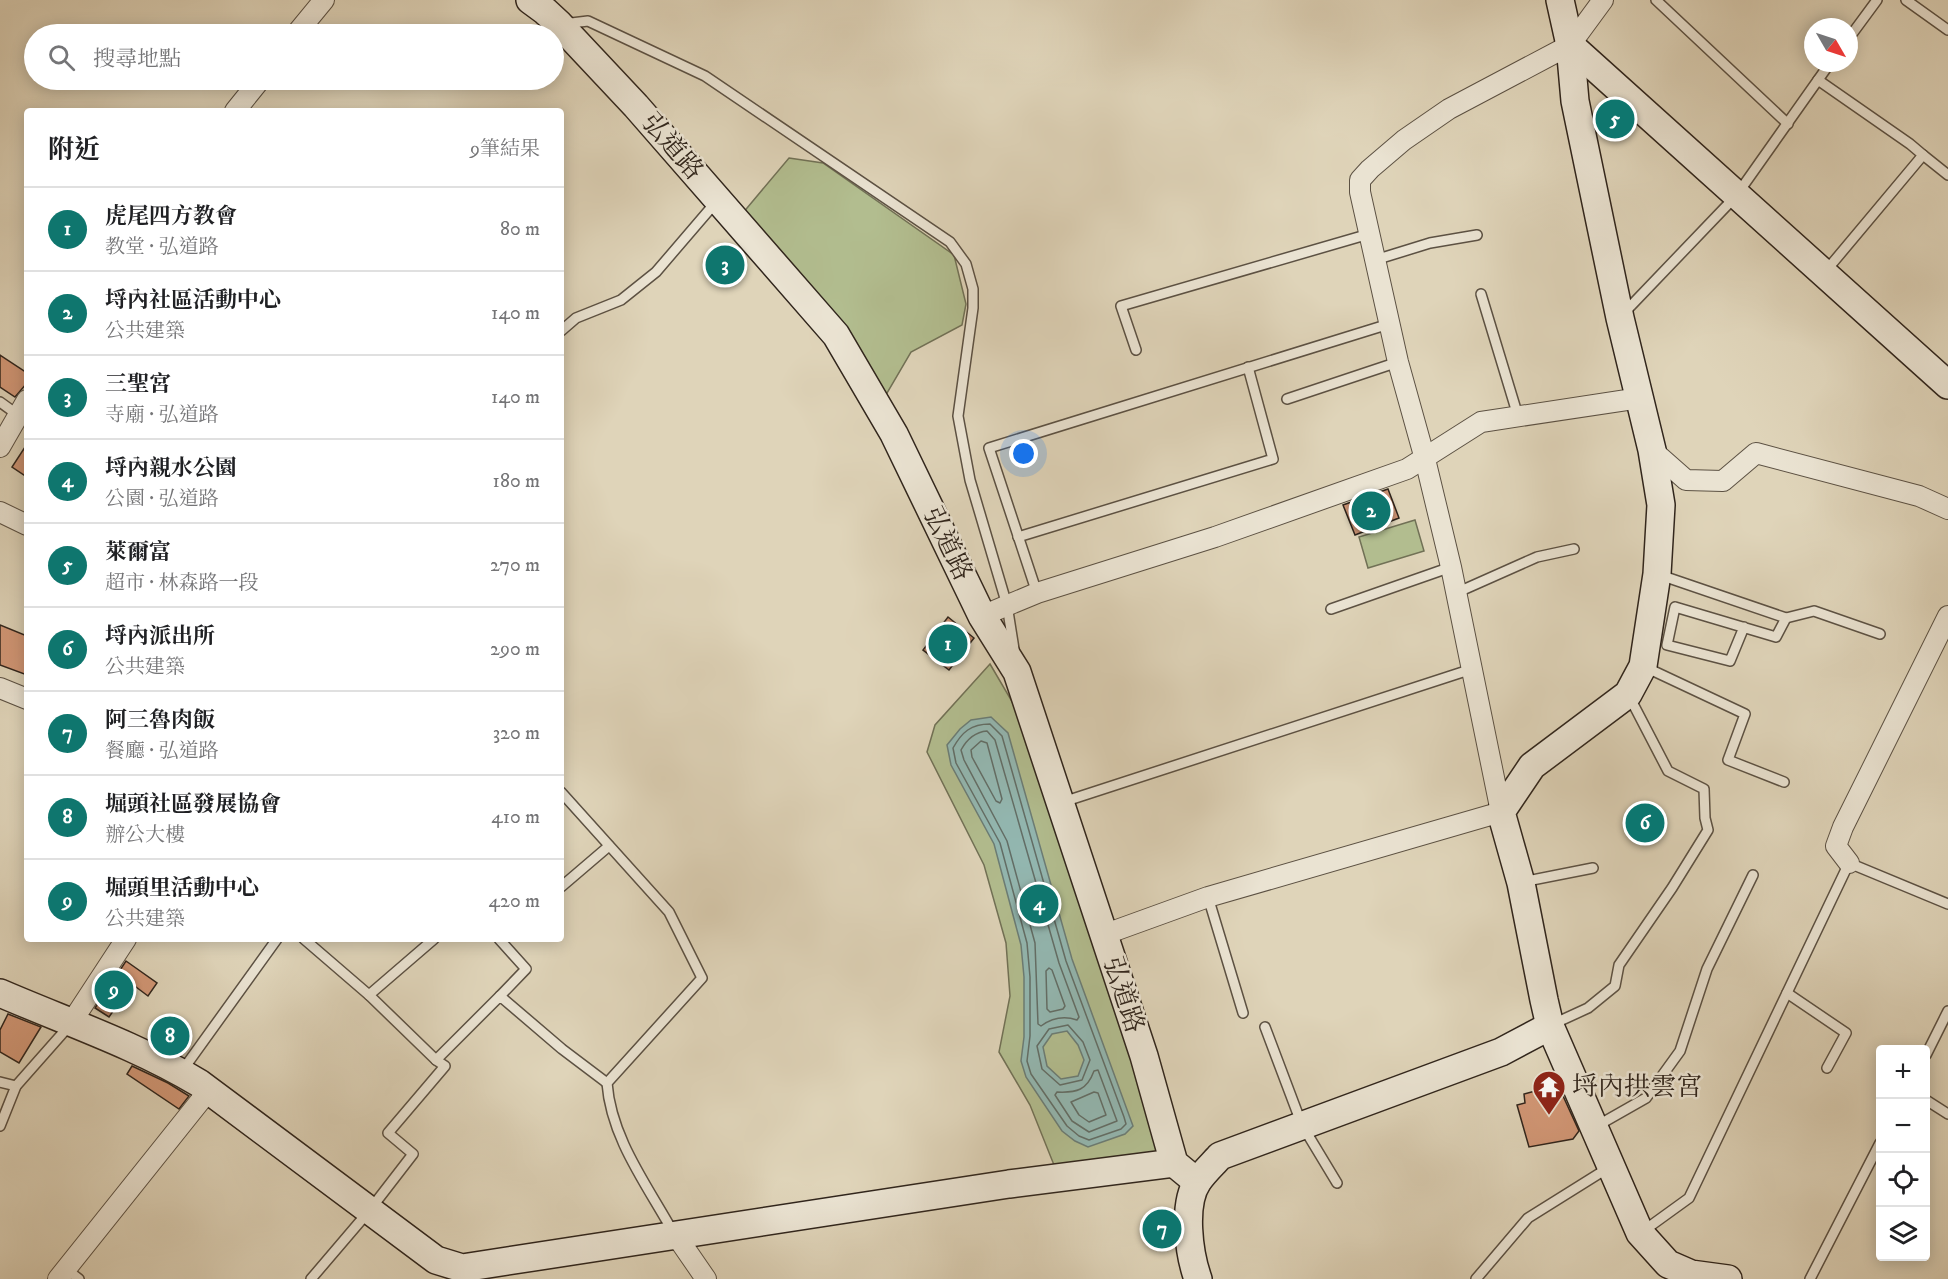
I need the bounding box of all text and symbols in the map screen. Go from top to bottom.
north arrow [1804,18,1858,72]
search box [24,24,564,90]
icon: search [45,41,78,74]
text: 搜尋地點 [93,46,181,73]
pin: 5 [1596,96,1634,142]
street label: 弘道路 [634,107,710,187]
text: 附近 [48,134,100,167]
text: 9筆結果 [470,137,540,162]
text: 虎尾四方教會 [105,203,237,230]
text: 1 [64,217,71,242]
text: 80 m [500,217,540,242]
text: 教堂 · 弘道路 [105,235,218,260]
pin: 3 [706,242,744,288]
text: 埒內社區活動中心 [105,287,281,314]
text: 2 [63,301,72,326]
text: 140 m [491,301,540,326]
text: 公共建築 [105,319,185,344]
text: 三聖宮 [105,371,171,398]
text: 3 [64,385,71,410]
text: 140 m [491,385,540,410]
text: 寺廟 · 弘道路 [105,403,218,428]
your location [1009,439,1038,468]
text: 埒內親水公園 [105,455,237,482]
text: 4 [62,469,73,494]
text: 180 m [493,469,540,494]
text: 公園 · 弘道路 [105,487,218,512]
pin: 2 [1352,488,1390,534]
street label: 弘道路 [915,502,979,586]
text: 萊爾富 [105,539,171,566]
text: 5 [63,553,72,578]
text: 270 m [490,553,540,578]
text: 超市 · 林森路一段 [105,571,258,596]
pin: 1 [928,622,968,666]
text: 埒內派出所 [105,623,215,650]
text: 6 [62,637,73,662]
text: 290 m [490,637,540,662]
text: 公共建築 [105,655,185,680]
text: 阿三魯肉飯 [105,707,215,734]
text: 7 [62,721,73,746]
text: 320 m [493,721,540,746]
text: 餐廳 · 弘道路 [105,739,218,764]
text: 堀頭社區發展協會 [105,791,281,818]
pin: 6 [1626,800,1664,846]
text: 8 [62,805,73,830]
text: 410 m [491,805,540,830]
text: 辦公大樓 [105,823,185,848]
text: 堀頭里活動中心 [105,875,259,902]
pin: 4 [1020,882,1058,926]
text: 9 [63,889,72,914]
text: 420 m [489,889,540,914]
text: 公共建築 [105,907,185,932]
street label: 弘道路 [1095,953,1151,1037]
pin: 9 [94,968,134,1012]
pin: 8 [150,1014,190,1058]
map controls [1876,1045,1930,1261]
button: + [1876,1045,1930,1099]
temple icon: 埒內拱雲宮 [1531,1069,1567,1116]
place label: 埒內拱雲宮 [1572,1071,1702,1104]
button: − [1876,1099,1930,1153]
button: locate [1876,1153,1930,1207]
pin: 7 [1142,1206,1182,1252]
button: layers [1876,1207,1930,1261]

